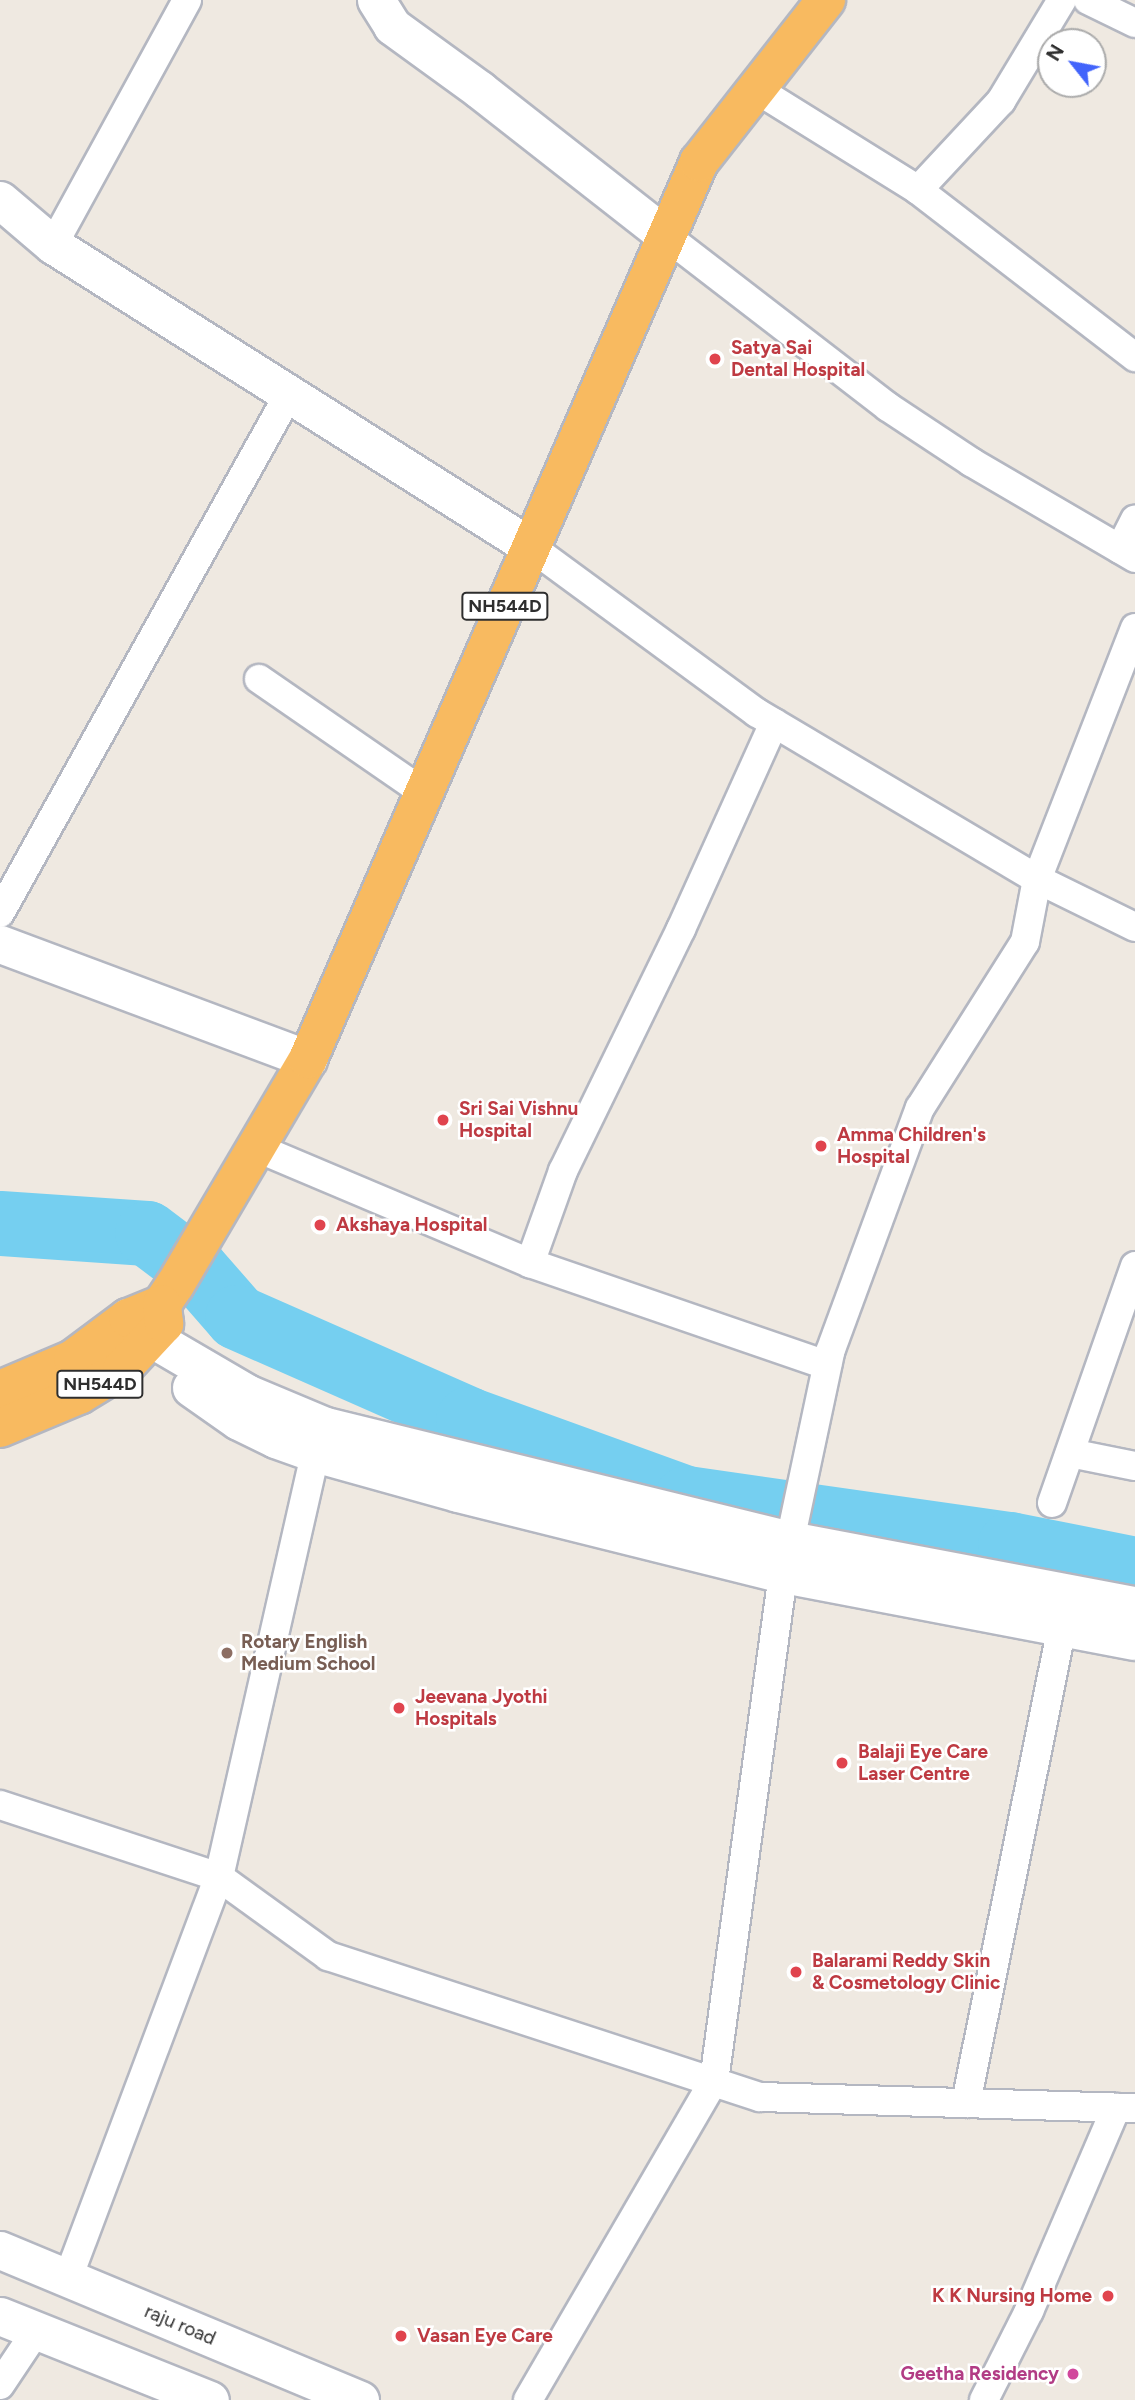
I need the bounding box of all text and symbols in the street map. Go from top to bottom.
north arrow [1037,28,1107,98]
text: N [1042,41,1069,65]
place label: Satya Sai Dental Hospital [731,337,865,381]
marker: Satya Sai Dental Hospital [705,349,725,369]
road number: NH544D [461,592,549,620]
place label: Sri Sai Vishnu Hospital [459,1098,578,1142]
marker: Sri Sai Vishnu Hospital [433,1110,453,1130]
place label: Amma Children's Hospital [837,1124,986,1168]
marker: Amma Children's Hospital [811,1136,831,1156]
place label: Akshaya Hospital [336,1214,487,1236]
marker: Akshaya Hospital [310,1215,330,1235]
road number: NH544D [56,1370,144,1399]
place label: Rotary English Medium School [241,1631,375,1675]
marker: Rotary English Medium School [219,1645,235,1661]
place label: Jeevana Jyothi Hospitals [415,1686,548,1730]
marker: Jeevana Jyothi Hospitals [389,1698,409,1718]
place label: Balaji Eye Care Laser Centre [858,1741,988,1785]
marker: Balaji Eye Care Laser Centre [832,1753,852,1773]
place label: Balarami Reddy Skin & Cosmetology Clinic [812,1950,1000,1994]
marker: Balarami Reddy Skin & Cosmetology Clinic [786,1962,806,1982]
place label: K K Nursing Home [932,2285,1092,2307]
marker: K K Nursing Home [1098,2286,1118,2306]
street label: raju road [141,2300,219,2350]
place label: Vasan Eye Care [417,2325,553,2347]
marker: Vasan Eye Care [391,2326,411,2346]
place label: Geetha Residency [901,2363,1059,2385]
marker: Geetha Residency [1065,2366,1081,2382]

